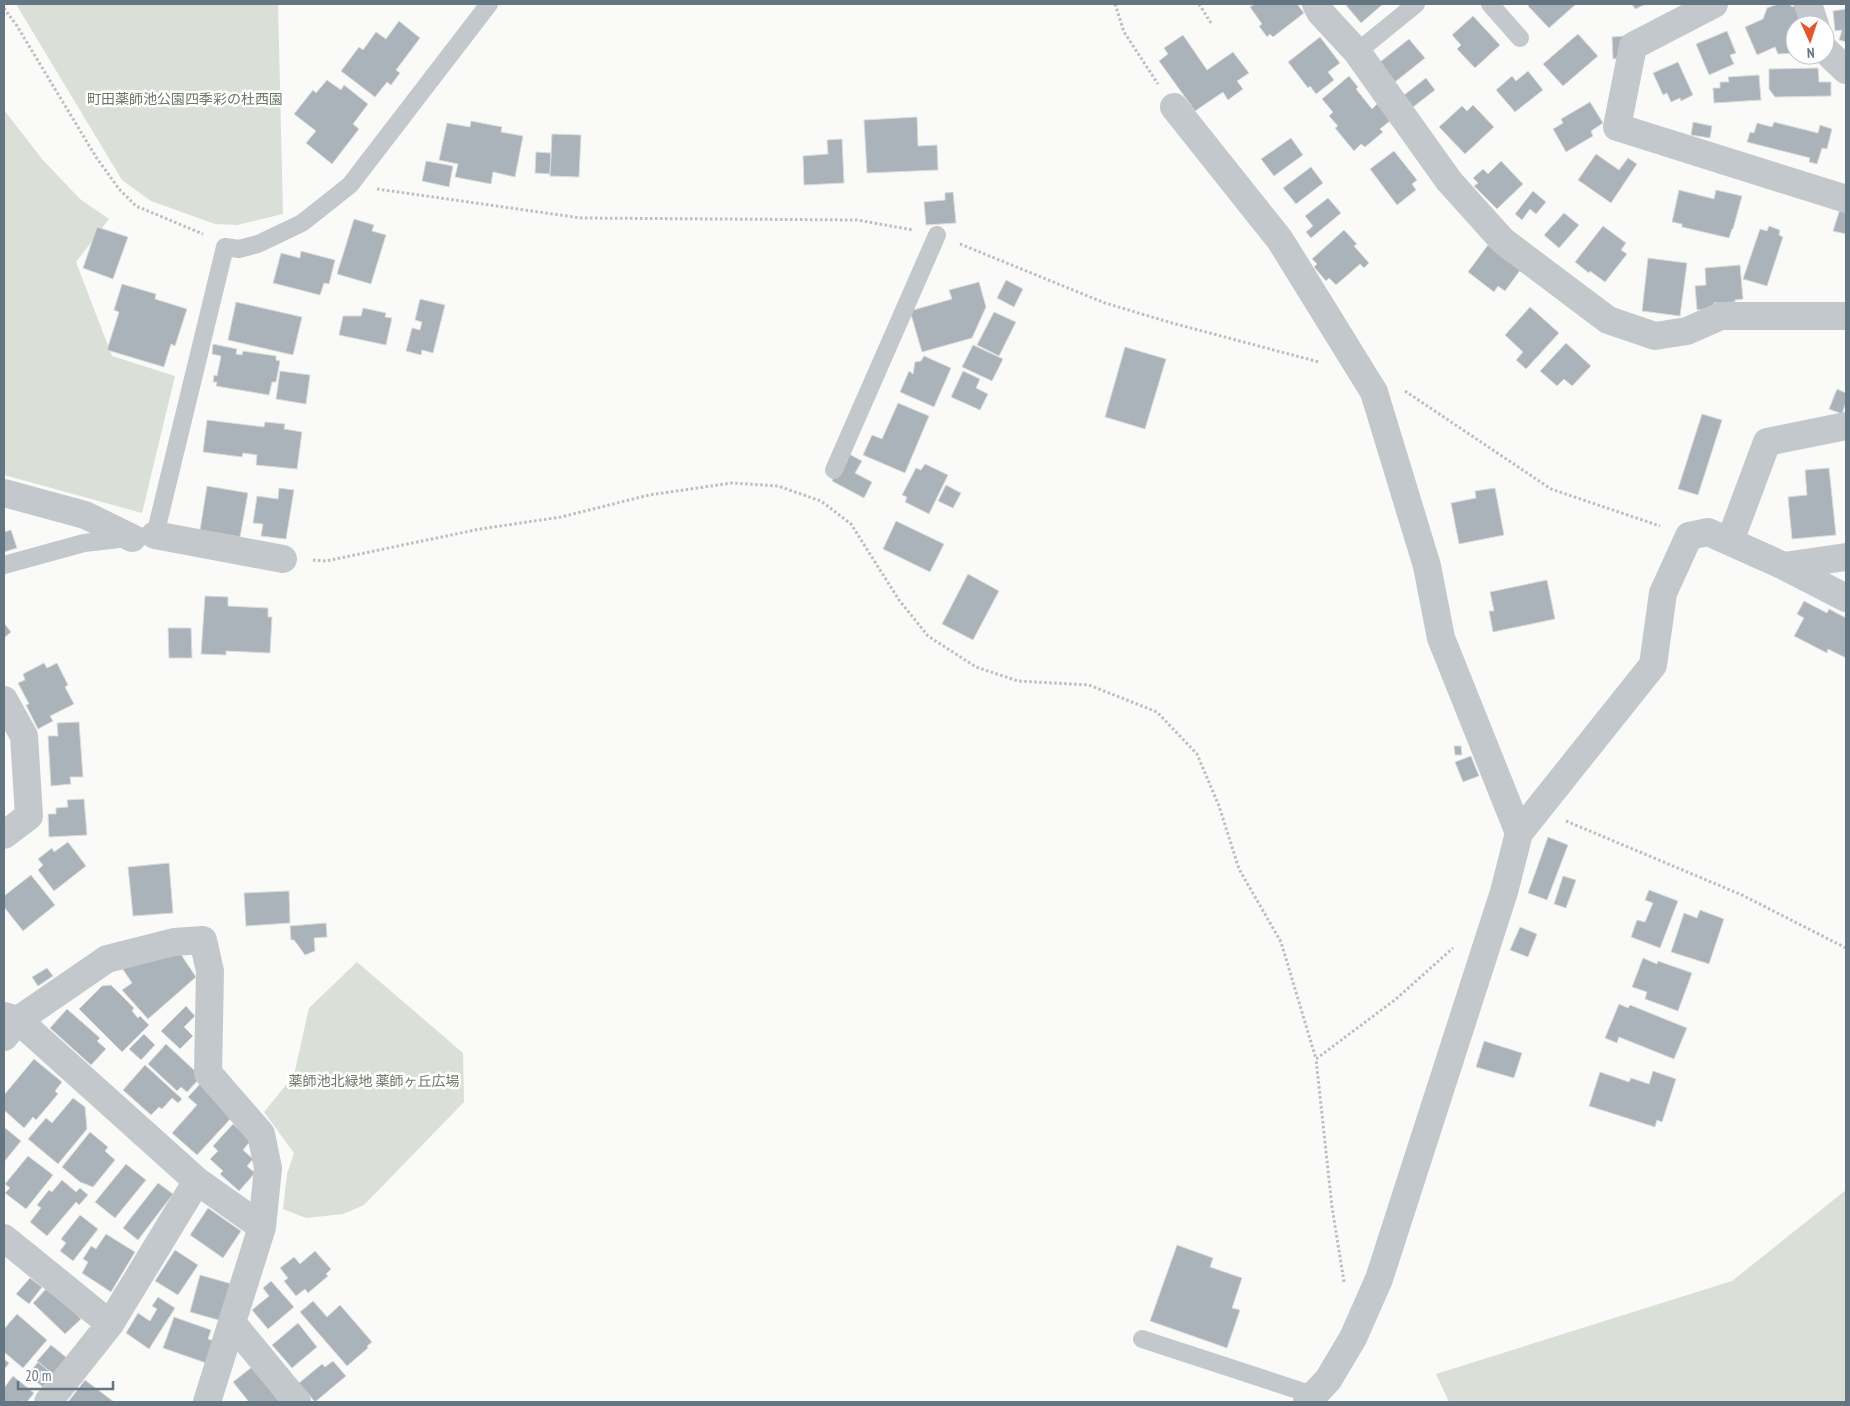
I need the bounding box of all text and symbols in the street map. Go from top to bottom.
north arrow [1785,15,1835,65]
text: N [1806,44,1815,62]
park label: 町田薬師池公園四季彩の杜西園 [87,90,283,108]
park label: 薬師池北緑地 薬師ヶ丘広場 [289,1072,459,1090]
scale bar [18,1358,112,1390]
text: 20 m [25,1366,51,1385]

